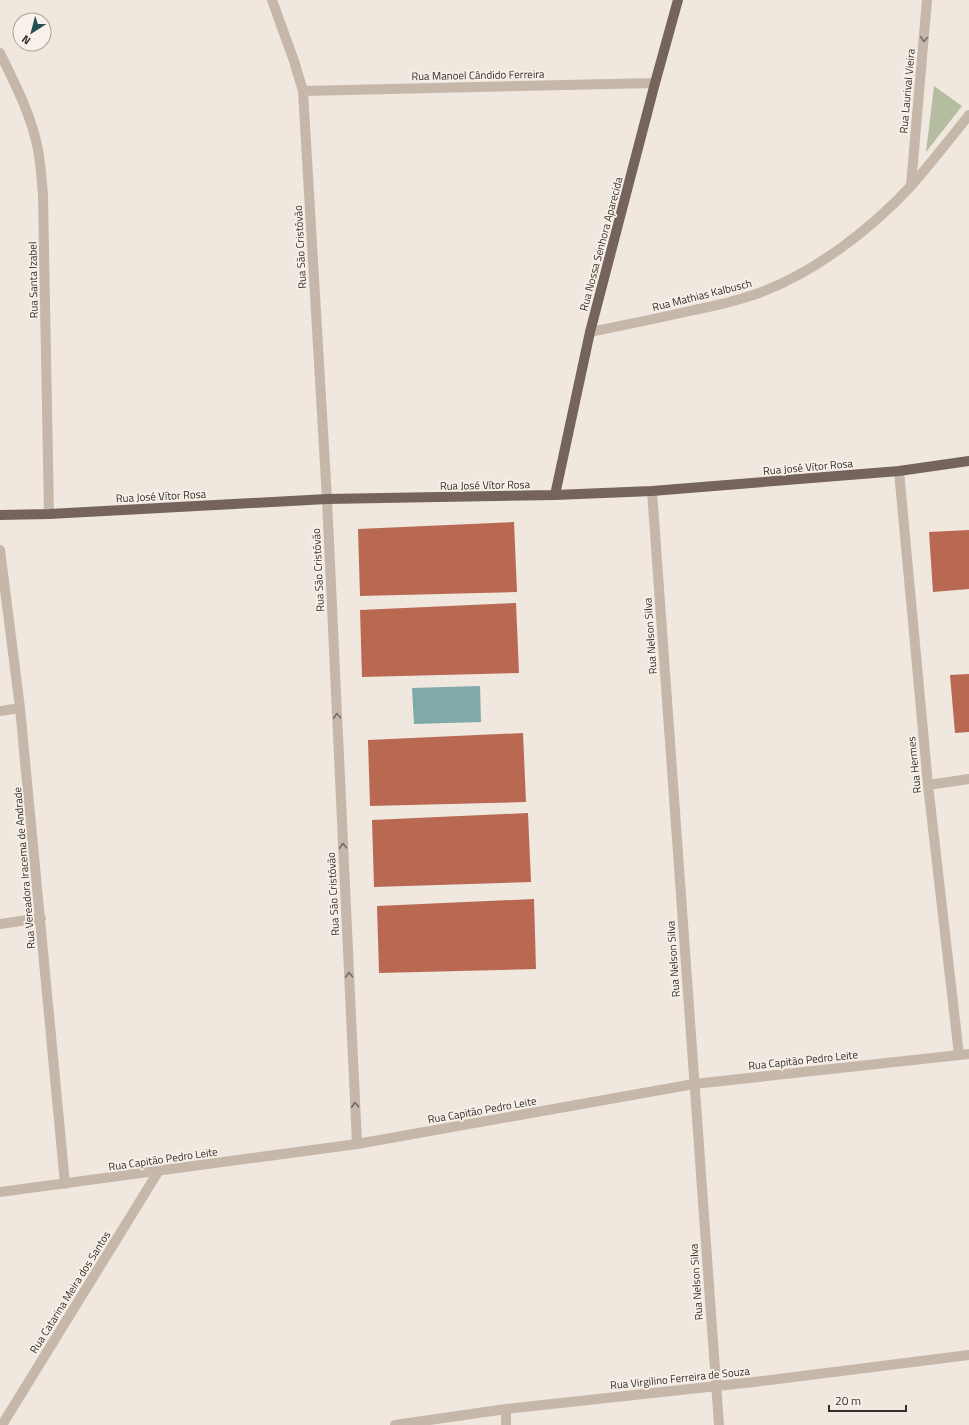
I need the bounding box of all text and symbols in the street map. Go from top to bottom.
north arrow [12,12,52,52]
text: N [18,31,34,49]
one-way arrow [920,36,929,42]
street label: Rua Laurival Vieira [895,47,919,134]
street label: Rua Manoel Cândido Ferreira [411,66,545,84]
street label: Rua Nossa Senhora Aparecida [575,175,627,313]
street label: Rua São Cristóvão [290,205,310,289]
street label: Rua Santa Izabel [24,241,42,319]
street label: Rua Mathias Kalbusch [650,275,754,315]
street label: Rua José Vítor Rosa [762,455,854,479]
street label: Rua José Vítor Rosa [440,476,531,494]
street label: Rua José Vítor Rosa [115,486,207,506]
street label: Rua São Cristóvão [308,528,328,612]
street label: Rua Nelson Silva [639,597,661,675]
one-way arrow [333,713,341,719]
street label: Rua Hermes [903,736,925,794]
street label: Rua Vereadora Iracema de Andrade [9,786,39,950]
one-way arrow [339,843,347,849]
street label: Rua São Cristóvão [323,852,343,936]
street label: Rua Nelson Silva [662,920,684,998]
one-way arrow [345,972,353,978]
street label: Rua Capitão Pedro Leite [747,1046,859,1074]
street label: Rua Capitão Pedro Leite [426,1092,538,1127]
one-way arrow [351,1102,359,1108]
street label: Rua Capitão Pedro Leite [107,1143,219,1175]
street label: Rua Catarina Meira dos Santos [26,1228,114,1356]
street label: Rua Nelson Silva [685,1243,707,1321]
street label: Rua Virgilino Ferreira de Souza [609,1363,751,1393]
scale bar [829,1387,906,1413]
text: 20 m [835,1391,861,1410]

